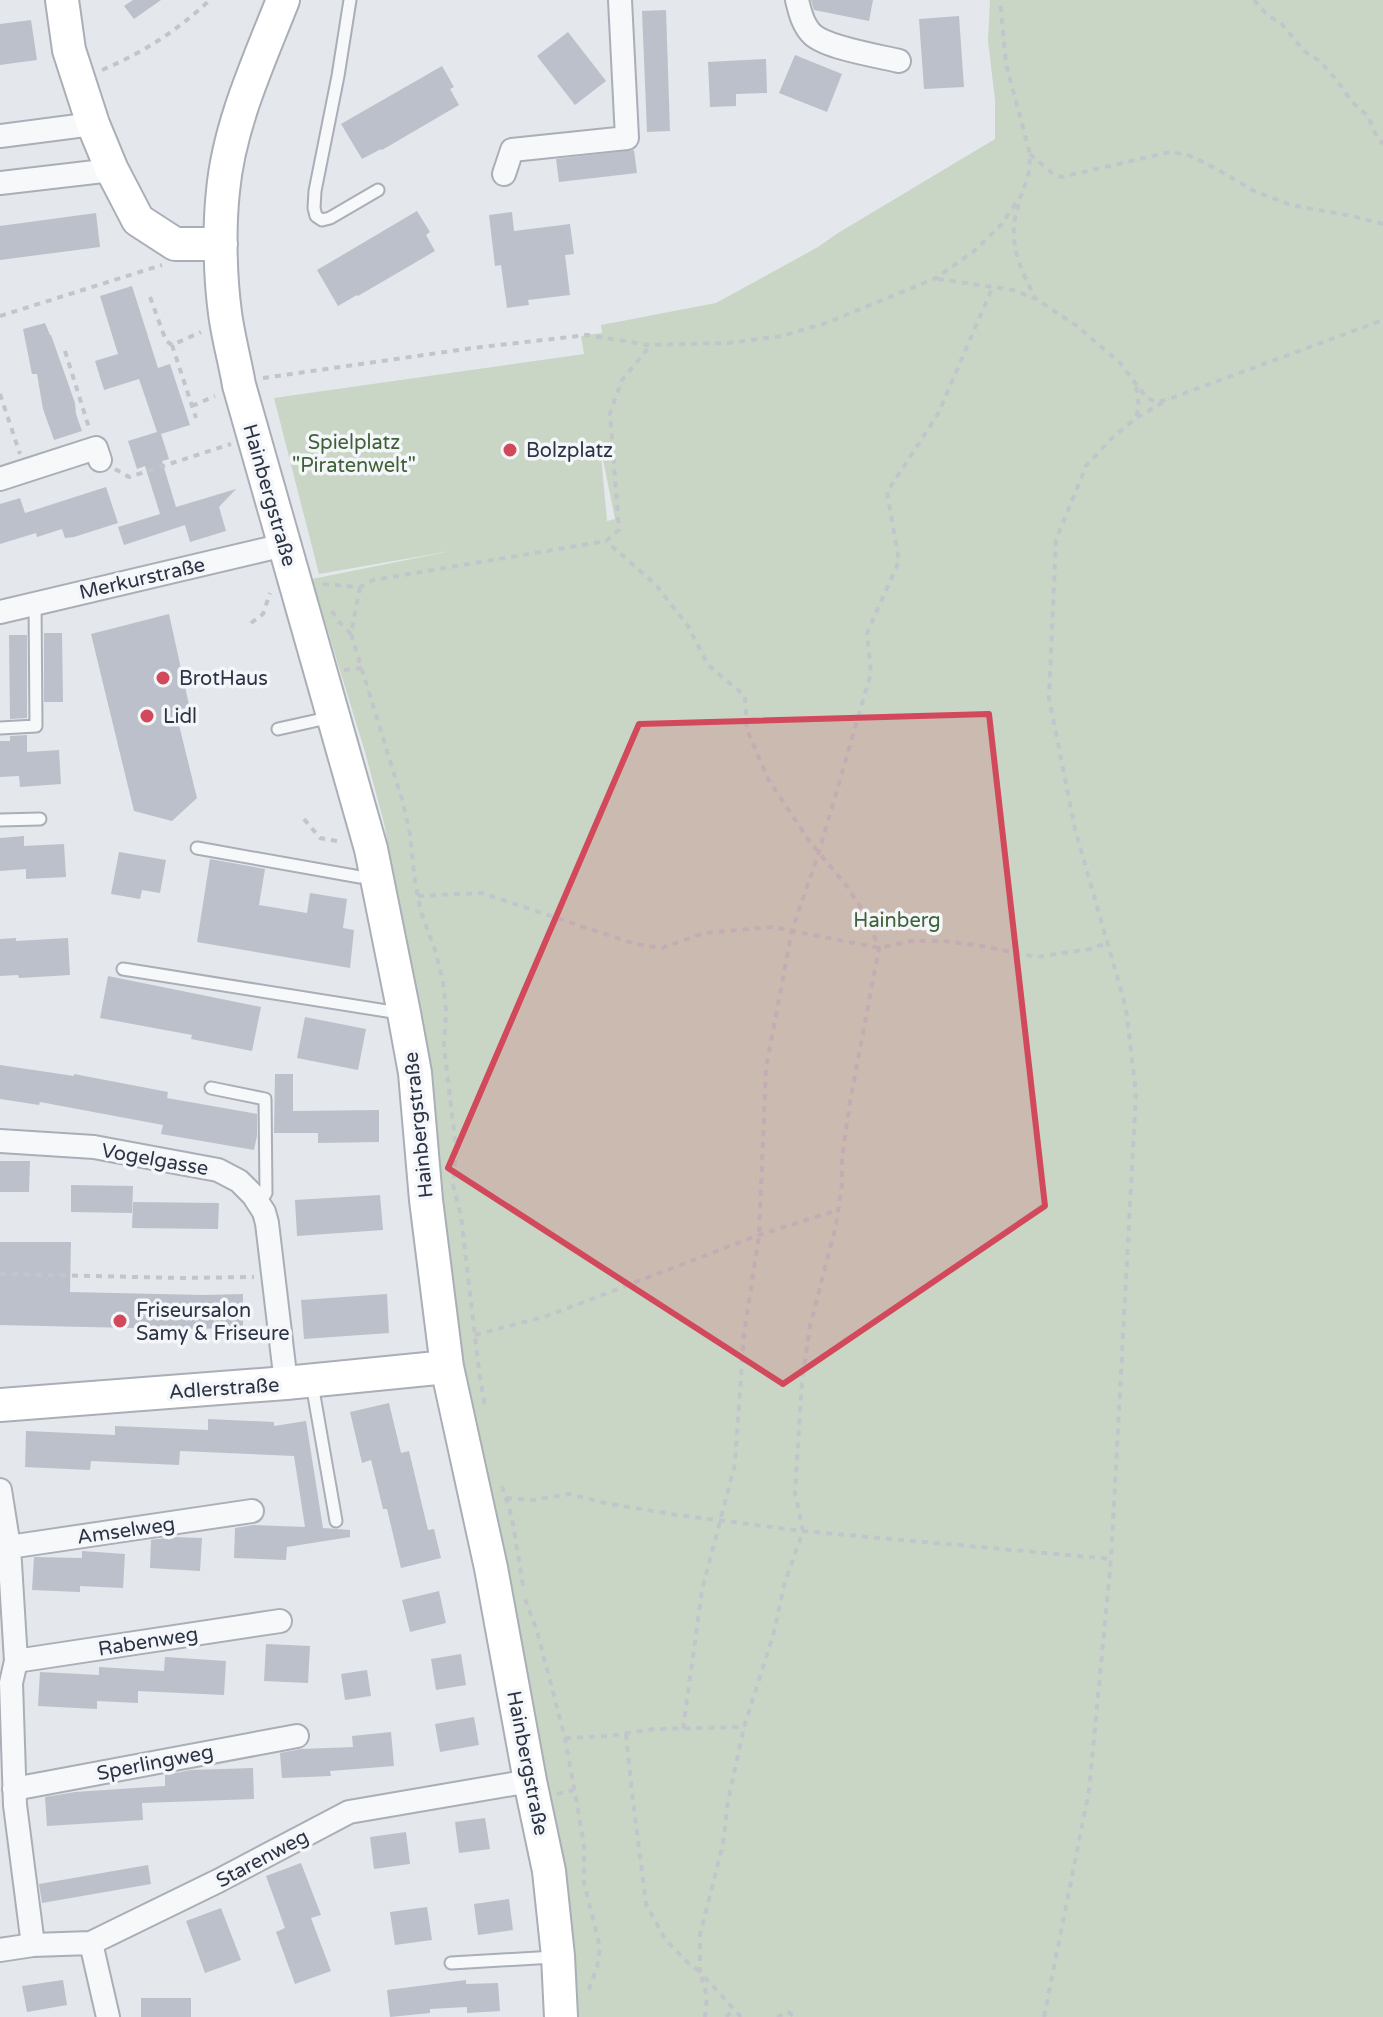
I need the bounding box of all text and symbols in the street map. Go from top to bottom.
street label: Hainbergstraße [237,421,301,569]
park label: Spielplatz "Piratenwelt" [292,431,416,478]
place label: Bolzplatz [526,439,613,463]
marker: Bolzplatz [501,441,519,459]
street label: Merkurstraße [77,553,207,605]
place label: BrotHaus [179,667,268,691]
marker: BrotHaus [154,669,172,687]
place label: Lidl [163,705,197,729]
marker: Lidl [138,707,156,725]
park label: Hainberg [853,909,941,933]
street label: Hainbergstraße [399,1051,439,1199]
street label: Vogelgasse [99,1139,210,1181]
place label: Friseursalon Samy & Friseure [136,1299,290,1346]
marker: Friseursalon Samy & Friseure [111,1312,129,1330]
street label: Adlerstraße [168,1373,280,1405]
street label: Amselweg [76,1512,177,1550]
street label: Rabenweg [96,1622,200,1662]
street label: Hainbergstraße [501,1689,553,1838]
street label: Sperlingweg [95,1740,215,1786]
street label: Starenweg [212,1825,313,1893]

